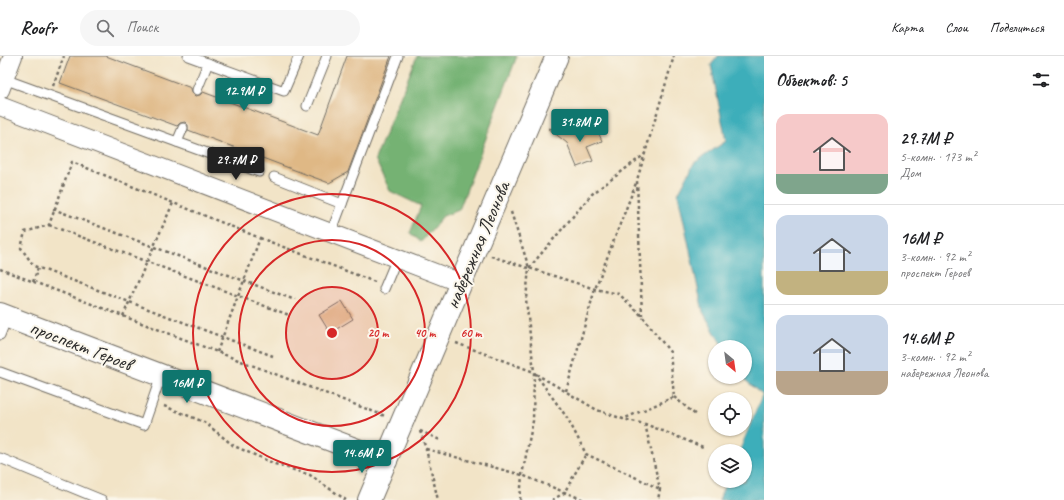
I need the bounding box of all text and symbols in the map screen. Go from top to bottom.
search box [80,10,360,46]
text: Roofr [20,16,56,40]
icon: search [94,17,116,39]
text: Поиск [126,18,158,37]
text: Карта [891,19,923,36]
text: Слои [945,19,968,36]
text: Поделиться [990,19,1044,36]
icon: filters [1030,69,1052,91]
text: Объектов: 5 [776,70,847,91]
pin: 12.9M ₽ [207,78,281,112]
text: 12.9M ₽ [224,83,264,99]
pin: 31.8M ₽ [543,109,617,143]
text: 31.8M ₽ [560,114,600,130]
text: 29.7M ₽ [900,128,951,149]
icon: home [808,130,856,178]
pin: 29.7M ₽ [199,147,273,181]
text: 5-комн. · 173 m² [900,149,976,165]
text: 29.7M ₽ [216,152,256,168]
text: Дом [900,165,921,181]
street label: набережная Леонова [439,176,516,313]
text: 16M ₽ [900,228,941,249]
icon: home [808,231,856,279]
text: 3-комн. · 92 m² [900,249,970,265]
text: проспект Героев [900,265,970,281]
street label: проспект Героев [26,315,138,378]
text: 20 m [368,325,389,341]
text: 40 m [415,325,436,341]
text: 60 m [461,325,483,341]
centre of rings [325,326,339,340]
text: 14.6M ₽ [900,328,952,349]
icon: home [808,331,856,379]
north arrow [708,340,752,384]
map controls [708,340,752,488]
text: 3-комн. · 92 m² [900,349,970,365]
text: набережная Леонова [900,365,988,381]
pin: 16M ₽ [159,370,215,404]
text: 16M ₽ [171,375,203,391]
button: locate [708,392,752,436]
pin: 14.6M ₽ [325,440,399,474]
button: layers [708,444,752,488]
text: 14.6M ₽ [342,445,382,461]

